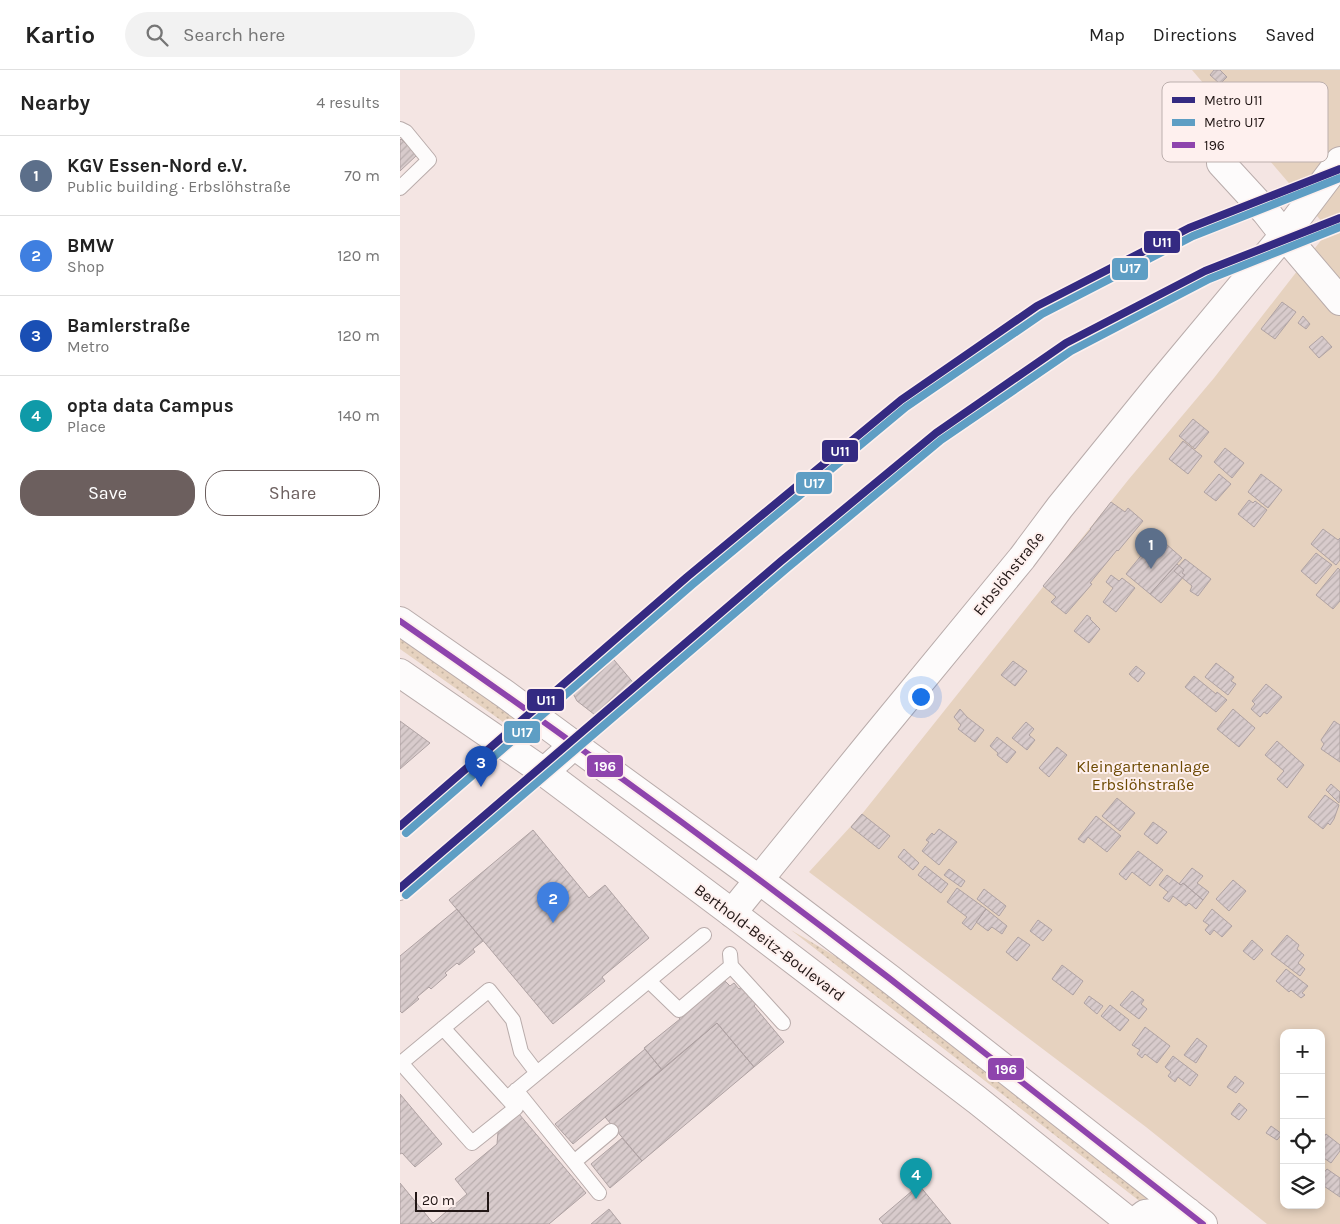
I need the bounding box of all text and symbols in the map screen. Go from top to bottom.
search box [125,12,475,57]
text: Kartio [25,21,95,49]
icon: search [143,21,171,49]
text: Search here [183,24,285,46]
text: Map [1089,24,1125,46]
text: Directions [1153,24,1237,46]
text: Saved [1265,24,1315,46]
legend [1162,82,1328,162]
text: Nearby [20,91,90,115]
text: Metro U11 [1204,92,1263,109]
text: 4 results [316,93,380,112]
text: Metro U17 [1204,114,1265,131]
text: 196 [1204,137,1225,154]
text: KGV Essen-Nord e.V. [67,155,247,177]
text: 1 [33,166,39,185]
text: 70 m [344,166,380,185]
text: Public building · Erbslöhstraße [67,177,291,196]
line badge: U11 [1143,230,1181,254]
text: U11 [1152,234,1172,251]
text: BMW [67,235,114,257]
text: 2 [31,246,41,265]
text: 120 m [337,246,380,265]
text: Shop [67,257,104,276]
line badge: U17 [1111,257,1149,281]
text: U17 [1119,260,1141,277]
text: Bamlerstraße [67,315,190,337]
text: 3 [31,326,41,345]
text: 120 m [337,326,380,345]
text: Metro [67,337,109,356]
text: opta data Campus [67,395,234,417]
text: 4 [31,406,41,425]
text: 140 m [338,406,380,425]
text: Place [67,417,106,436]
line badge: U11 [821,439,859,463]
text: U11 [830,443,850,460]
button: Save [20,470,195,516]
button: Share [205,470,380,516]
line badge: U17 [795,471,833,495]
text: U17 [803,475,825,492]
street label: Erbslöhstraße [969,527,1048,619]
pin: 1 [1135,528,1167,569]
your location [908,684,934,710]
line badge: U11 [526,688,565,712]
text: U11 [536,692,556,709]
line badge: U17 [503,720,541,744]
text: U17 [511,724,533,741]
pin: 3 [465,746,497,787]
line badge: 196 [586,754,624,778]
park label: Kleingartenanlage Erbslöhstraße [1076,757,1210,794]
text: 196 [594,758,616,775]
street label: Berthold-Beitz-Boulevard [691,880,849,1005]
pin: 2 [537,882,569,923]
map controls [1280,1029,1325,1209]
button: + [1280,1029,1325,1074]
line badge: 196 [987,1057,1025,1081]
text: 196 [995,1061,1017,1078]
button: − [1280,1074,1325,1119]
button: locate [1280,1119,1325,1164]
pin: 4 [900,1158,932,1199]
button: layers [1280,1164,1325,1209]
scale bar [415,1189,489,1212]
text: 20 m [422,1192,455,1209]

